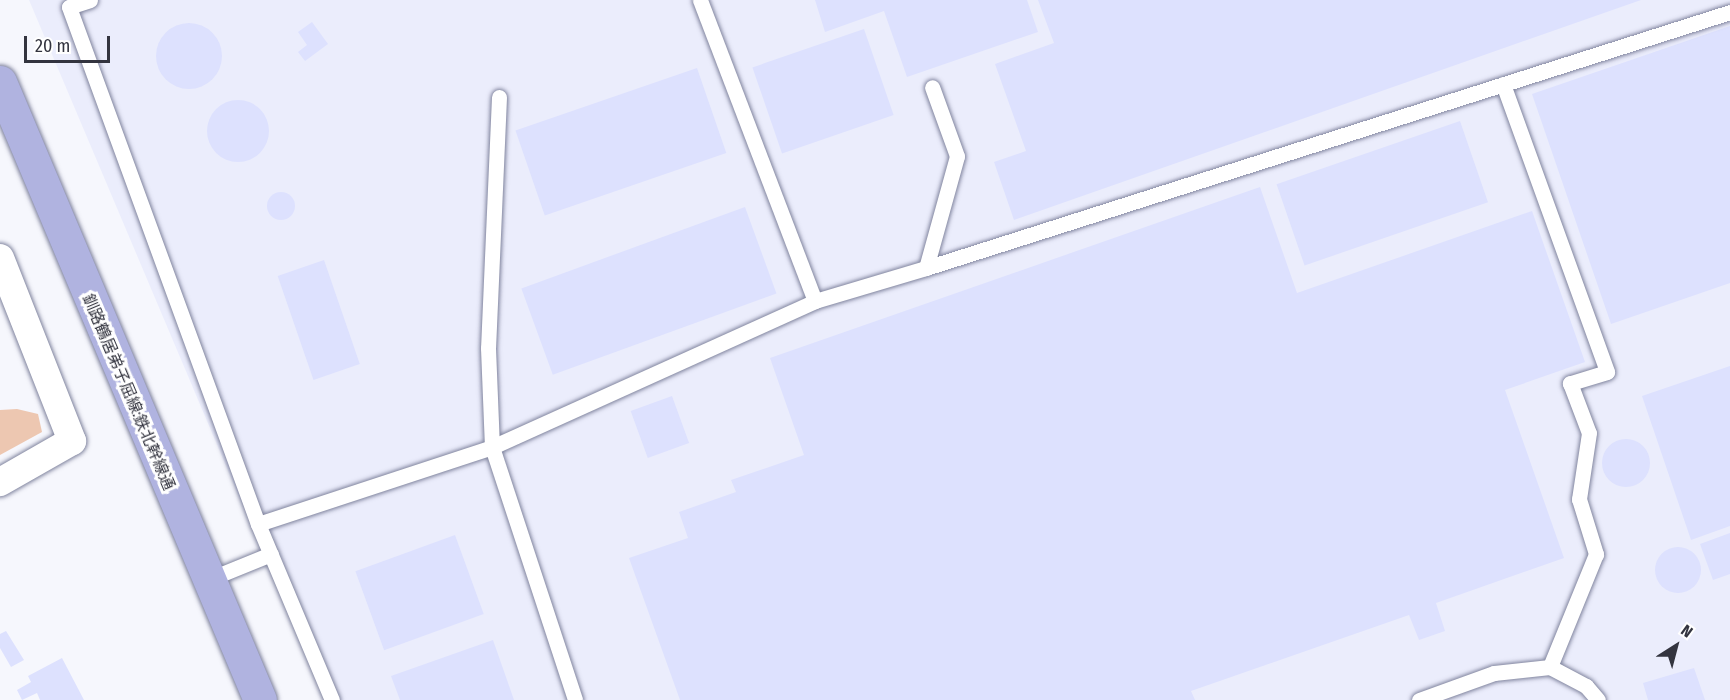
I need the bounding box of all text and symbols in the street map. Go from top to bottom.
scale bar [27,24,112,62]
text: 20 m [35,35,70,57]
street label: 釧路鶴居弟子屈線:鉄北幹線通 [78,291,178,493]
north arrow [1646,616,1706,676]
text: N [1677,621,1696,642]

